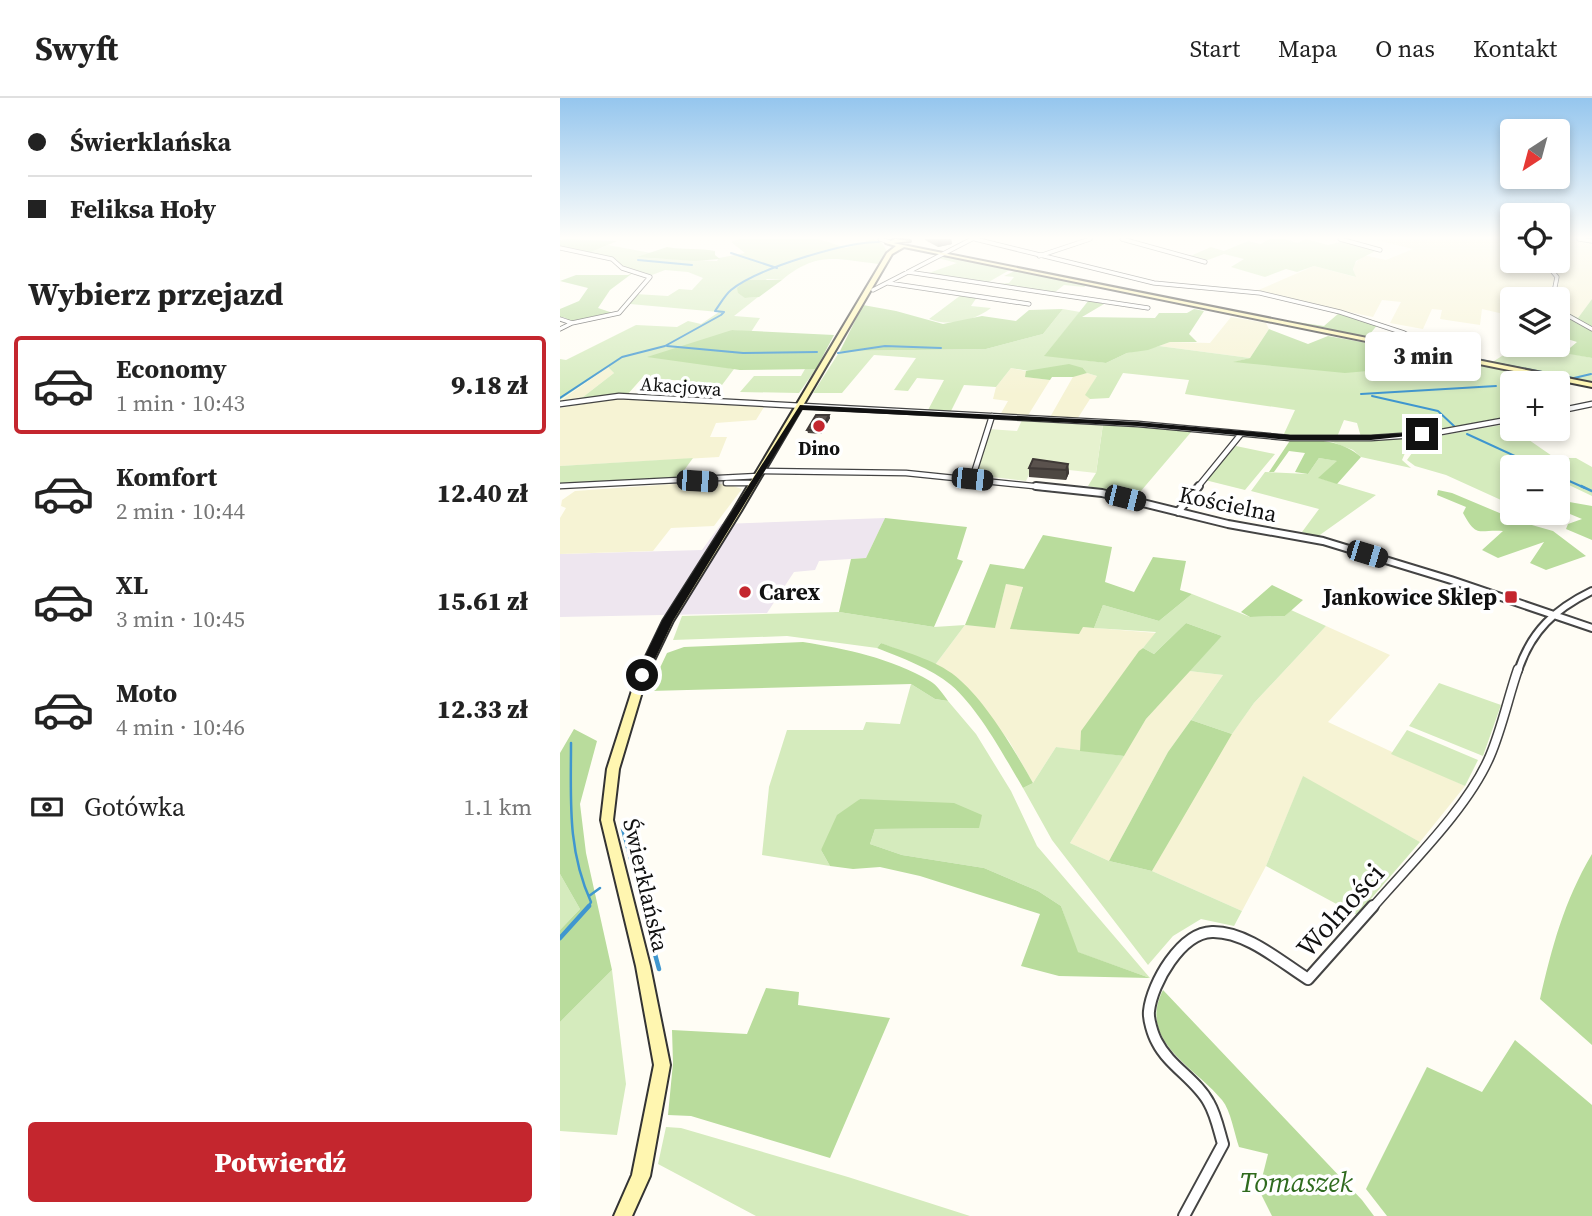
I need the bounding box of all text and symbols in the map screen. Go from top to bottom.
text: Swyft [35,26,118,71]
text: Start [1190,32,1240,65]
text: Mapa [1278,32,1337,65]
text: O nas [1375,32,1435,65]
text: Kontakt [1473,32,1557,65]
north arrow [1500,119,1570,189]
map controls [1500,119,1570,525]
text: Świerklańska [70,124,231,160]
text: Feliksa Hoły [70,191,216,227]
button: locate [1500,203,1570,273]
text: Wybierz przejazd [28,272,284,316]
button: layers [1500,287,1570,357]
callout: 3 min [1364,332,1480,382]
text: 3 min [1393,340,1453,372]
text: Economy [116,351,227,387]
icon: car [32,354,95,417]
text: 9.18 zł [451,367,528,403]
street label: Akacjowa [639,370,723,402]
button: + [1500,371,1570,441]
text: 1 min · 10:43 [116,387,245,419]
marker: Dino [811,418,827,434]
route end [1406,418,1438,450]
place label: Dino [798,435,840,461]
button: − [1500,455,1570,525]
text: Komfort [116,459,217,495]
icon: car [32,462,95,525]
car [951,466,994,492]
car [676,469,719,493]
text: 12.40 zł [437,475,528,511]
street label: Kościelna [1176,478,1280,530]
car [1103,483,1148,513]
text: 2 min · 10:44 [116,495,245,527]
car [1344,538,1391,570]
text: XL [116,567,148,603]
icon: car [32,570,95,633]
place label: Carex [759,576,821,608]
place label: Jankowice Sklep [1321,581,1497,613]
text: 15.61 zł [437,583,528,619]
marker: Carex [737,584,753,600]
marker: Jankowice Sklep [1503,589,1519,605]
text: 3 min · 10:45 [116,603,245,635]
route start [626,659,658,691]
text: Moto [116,675,177,711]
icon: car [32,678,95,741]
text: 12.33 zł [437,691,528,727]
text: 4 min · 10:46 [116,711,245,743]
icon: cash [28,788,66,826]
text: Gotówka [84,789,185,825]
text: 1.1 km [463,791,532,823]
street label: Świerklańska [615,815,677,955]
street label: Wolności [1287,855,1393,965]
button: Potwierdź [28,1122,532,1202]
park label: Tomaszek [1239,1163,1353,1201]

